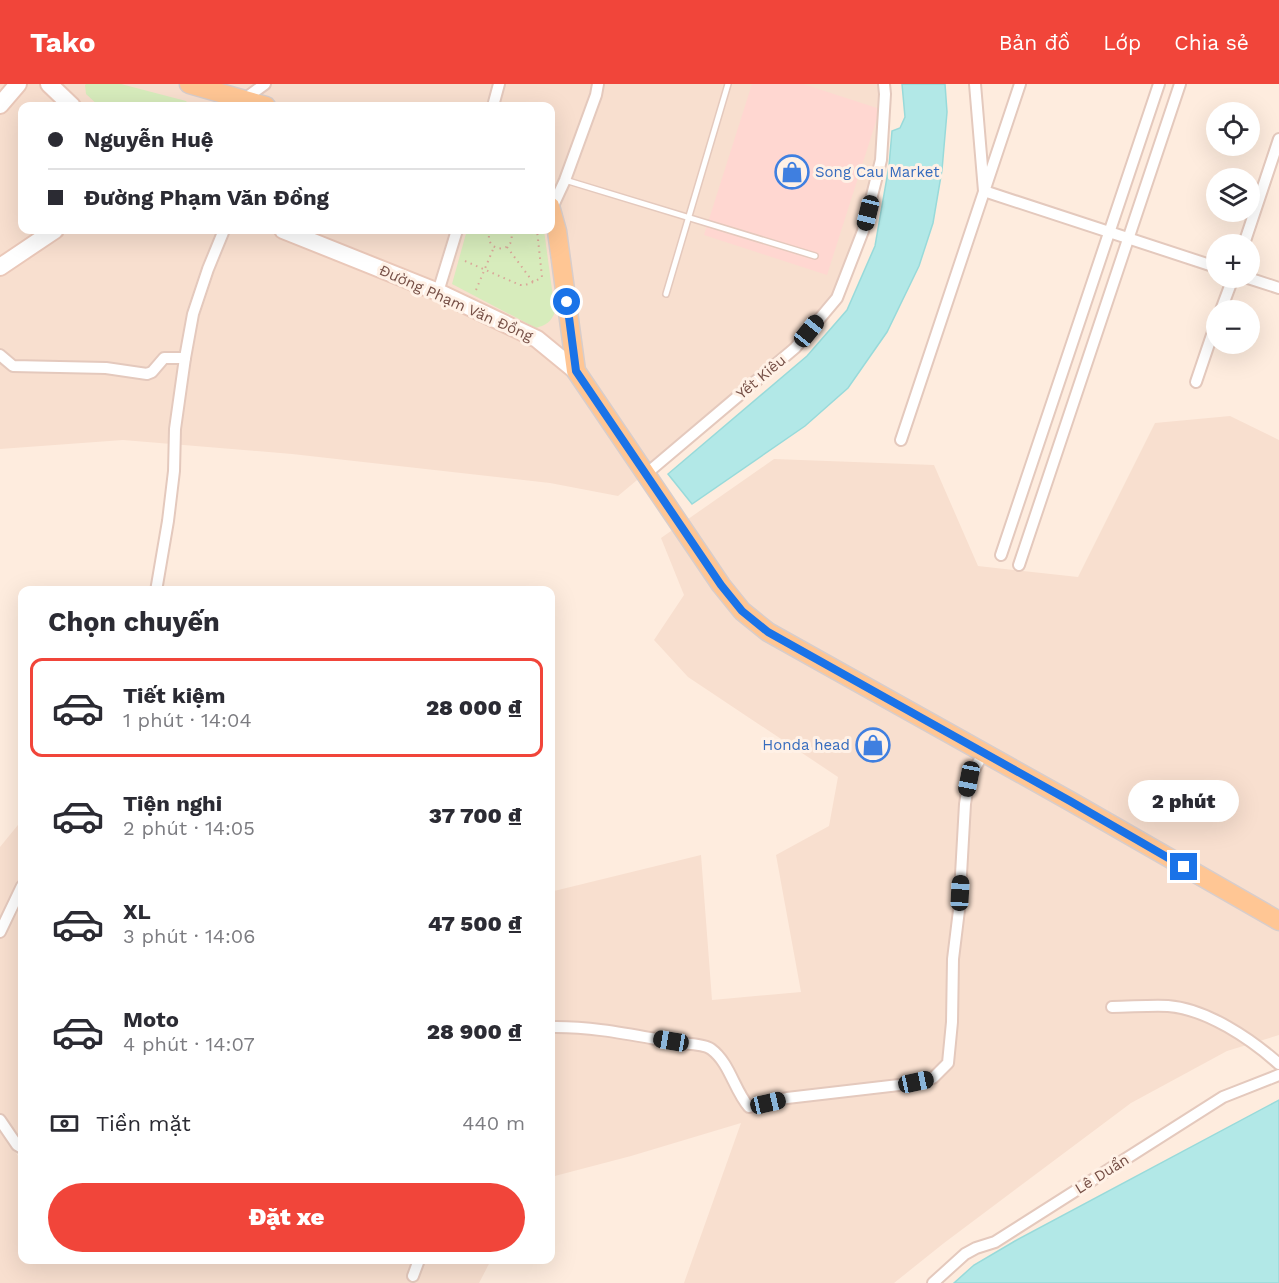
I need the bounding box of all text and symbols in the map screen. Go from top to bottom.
text: Tako [30,26,95,59]
text: Bản đồ [999,30,1070,55]
text: Lớp [1103,30,1141,55]
text: Chia sẻ [1174,30,1249,55]
map controls [1206,102,1260,354]
button: locate [1206,102,1260,156]
text: Nguyễn Huệ [84,127,214,152]
shop icon: Song Cau Market [774,154,810,190]
place label: Song Cau Market [815,163,940,181]
button: layers [1206,168,1260,222]
text: Đường Phạm Văn Đồng [84,185,329,210]
car [855,193,881,233]
button: + [1206,234,1260,288]
street label: Đường Phạm Văn Đồng [376,261,536,345]
route start [553,288,580,315]
button: − [1206,300,1260,354]
car [791,311,827,351]
street label: Yết Kiêu [733,351,789,403]
text: Chọn chuyến [48,606,220,638]
icon: car [51,681,105,735]
text: Tiết kiệm [123,683,226,708]
text: 28 000 ₫ [426,695,522,720]
text: 1 phút · 14:04 [123,708,252,732]
shop icon: Honda head [855,727,891,763]
place label: Honda head [762,736,850,754]
car [957,760,981,798]
callout: 2 phút [1128,780,1240,822]
icon: car [51,789,105,843]
text: 2 phút [1152,789,1215,813]
text: Tiện nghi [123,791,222,816]
text: 37 700 ₫ [429,803,522,828]
text: 2 phút · 14:05 [123,816,255,840]
route end [1170,853,1197,880]
car [950,875,970,911]
icon: car [51,897,105,951]
text: XL [123,899,151,924]
text: 47 500 ₫ [428,911,522,936]
text: 3 phút · 14:06 [123,924,255,948]
icon: car [51,1005,105,1059]
text: Moto [123,1007,179,1032]
text: 28 900 ₫ [427,1019,522,1044]
car [652,1029,690,1053]
text: 4 phút · 14:07 [123,1032,255,1056]
car [897,1069,935,1095]
car [748,1090,788,1116]
icon: cash [48,1107,81,1140]
text: Tiền mặt [96,1111,191,1136]
text: 440 m [462,1111,525,1135]
street label: Lê Duẩn [1072,1150,1132,1198]
button: Đặt xe [48,1183,525,1252]

